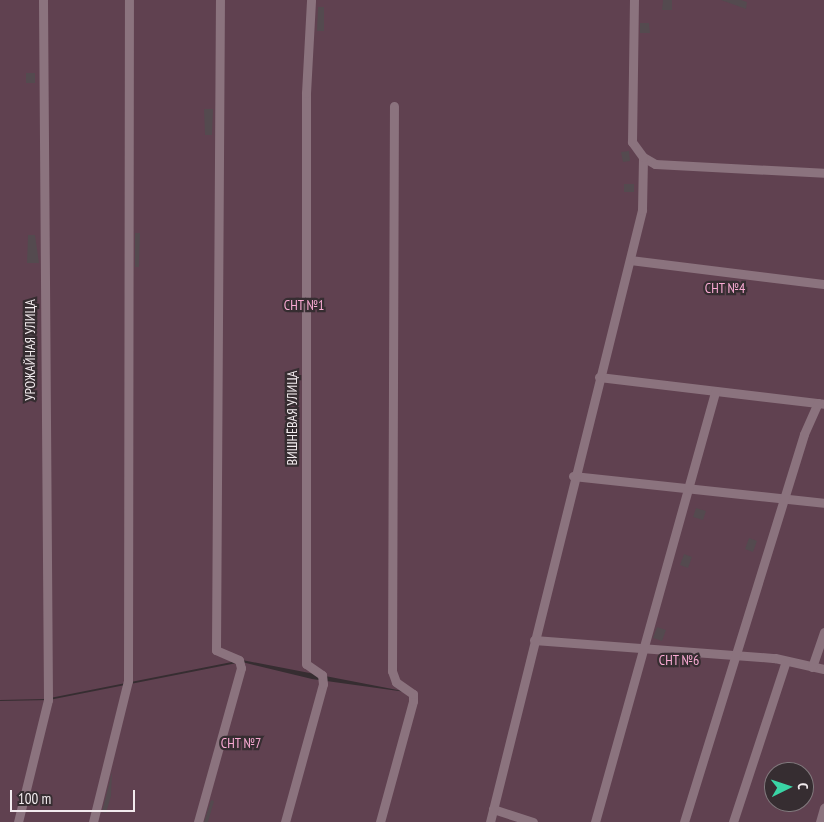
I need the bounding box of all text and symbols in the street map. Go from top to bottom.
park label: СНТ №4 [705,280,745,296]
park label: СНТ №1 [284,297,324,313]
street label: УРОЖАЙНАЯ УЛИЦА [22,299,38,401]
street label: ВИШНЁВАЯ УЛИЦА [284,370,300,466]
park label: СНТ №6 [659,652,699,668]
park label: СНТ №7 [221,735,261,751]
north arrow [764,762,814,812]
scale bar [12,780,138,812]
text: С [794,782,812,790]
text: 100 m [18,789,51,808]

